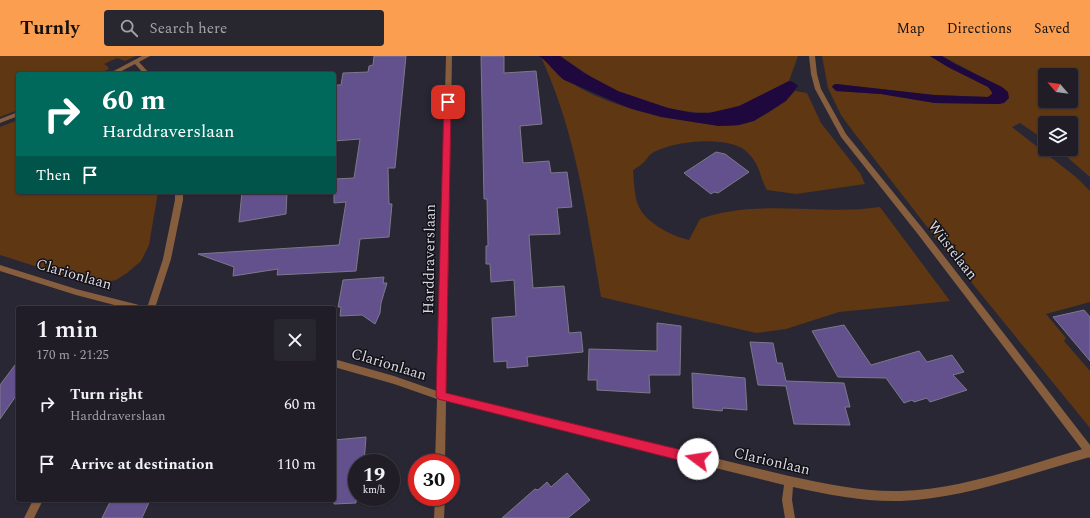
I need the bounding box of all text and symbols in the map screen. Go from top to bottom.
search box [104,10,384,46]
text: Turnly [20,14,80,43]
icon: search [118,17,140,39]
text: Search here [150,17,227,40]
text: Map [897,18,925,39]
text: Directions [947,18,1012,39]
text: Saved [1034,18,1070,39]
north arrow [1038,68,1078,108]
map controls [1038,68,1078,156]
text: 60 m [102,79,166,122]
pin [431,85,465,119]
icon: right [36,88,88,140]
icon: arrive [437,91,459,113]
button: layers [1038,116,1078,156]
text: Harddraverslaan [102,118,234,145]
text: Then [36,164,71,187]
icon: arrive [79,164,101,186]
street label: Harddraverslaan [417,203,442,314]
street label: Wüstelaan [922,216,983,285]
street label: Clarionlaan [33,253,115,296]
text: 1 min [36,312,98,348]
button: close [274,319,316,361]
street label: Clarionlaan [348,342,430,387]
text: 170 m · 21:25 [36,345,109,365]
text: Turn right [70,383,143,406]
icon: right [36,393,58,415]
text: 60 m [284,393,316,416]
text: Harddraverslaan [70,406,166,426]
position arrow [677,438,719,480]
street label: Clarionlaan [731,442,813,482]
icon: arrive [36,453,58,475]
text: Arrive at destination [70,453,214,476]
text: 110 m [277,453,316,476]
speed limit sign: 30 [408,454,460,506]
text: 19 [363,460,385,490]
text: km/h [363,482,385,498]

